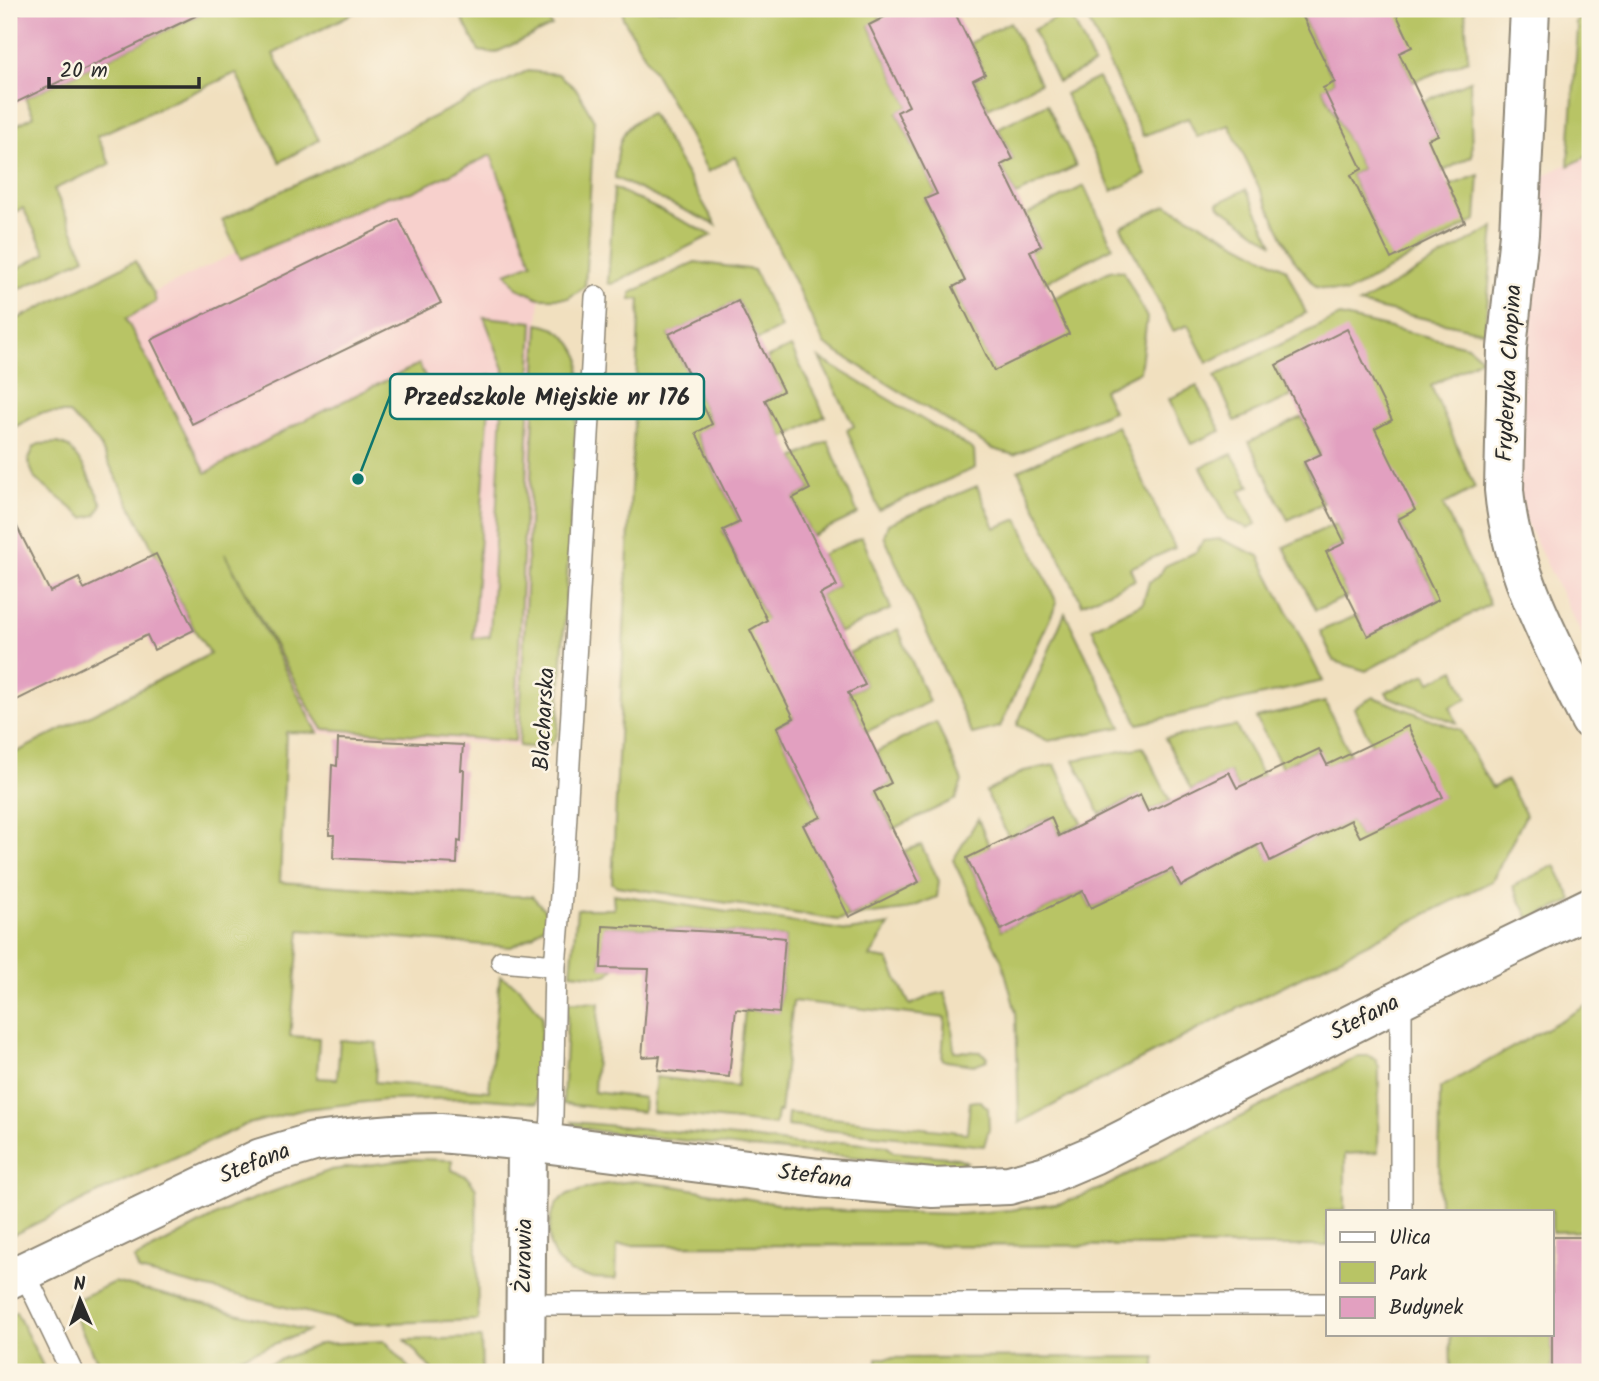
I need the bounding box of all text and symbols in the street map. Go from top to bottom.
scale bar [49,46,200,90]
text: 20 m [60,55,108,88]
street label: Fryderyka Chopina [1487,283,1533,463]
callout: Przedszkole Miejskie nr 176 [390,374,704,419]
text: Przedszkole Miejskie nr 176 [404,379,690,418]
street label: Blacharska [524,666,566,772]
street label: Stefana [1324,985,1406,1051]
street label: Stefana [214,1133,296,1195]
street label: Stefana [776,1155,854,1199]
legend [1326,1210,1554,1336]
street label: Żurawia [506,1218,544,1294]
text: Ulica [1389,1222,1431,1255]
text: Park [1389,1258,1427,1291]
north arrow [46,1266,116,1336]
text: N [73,1270,86,1300]
text: Budynek [1389,1292,1463,1325]

